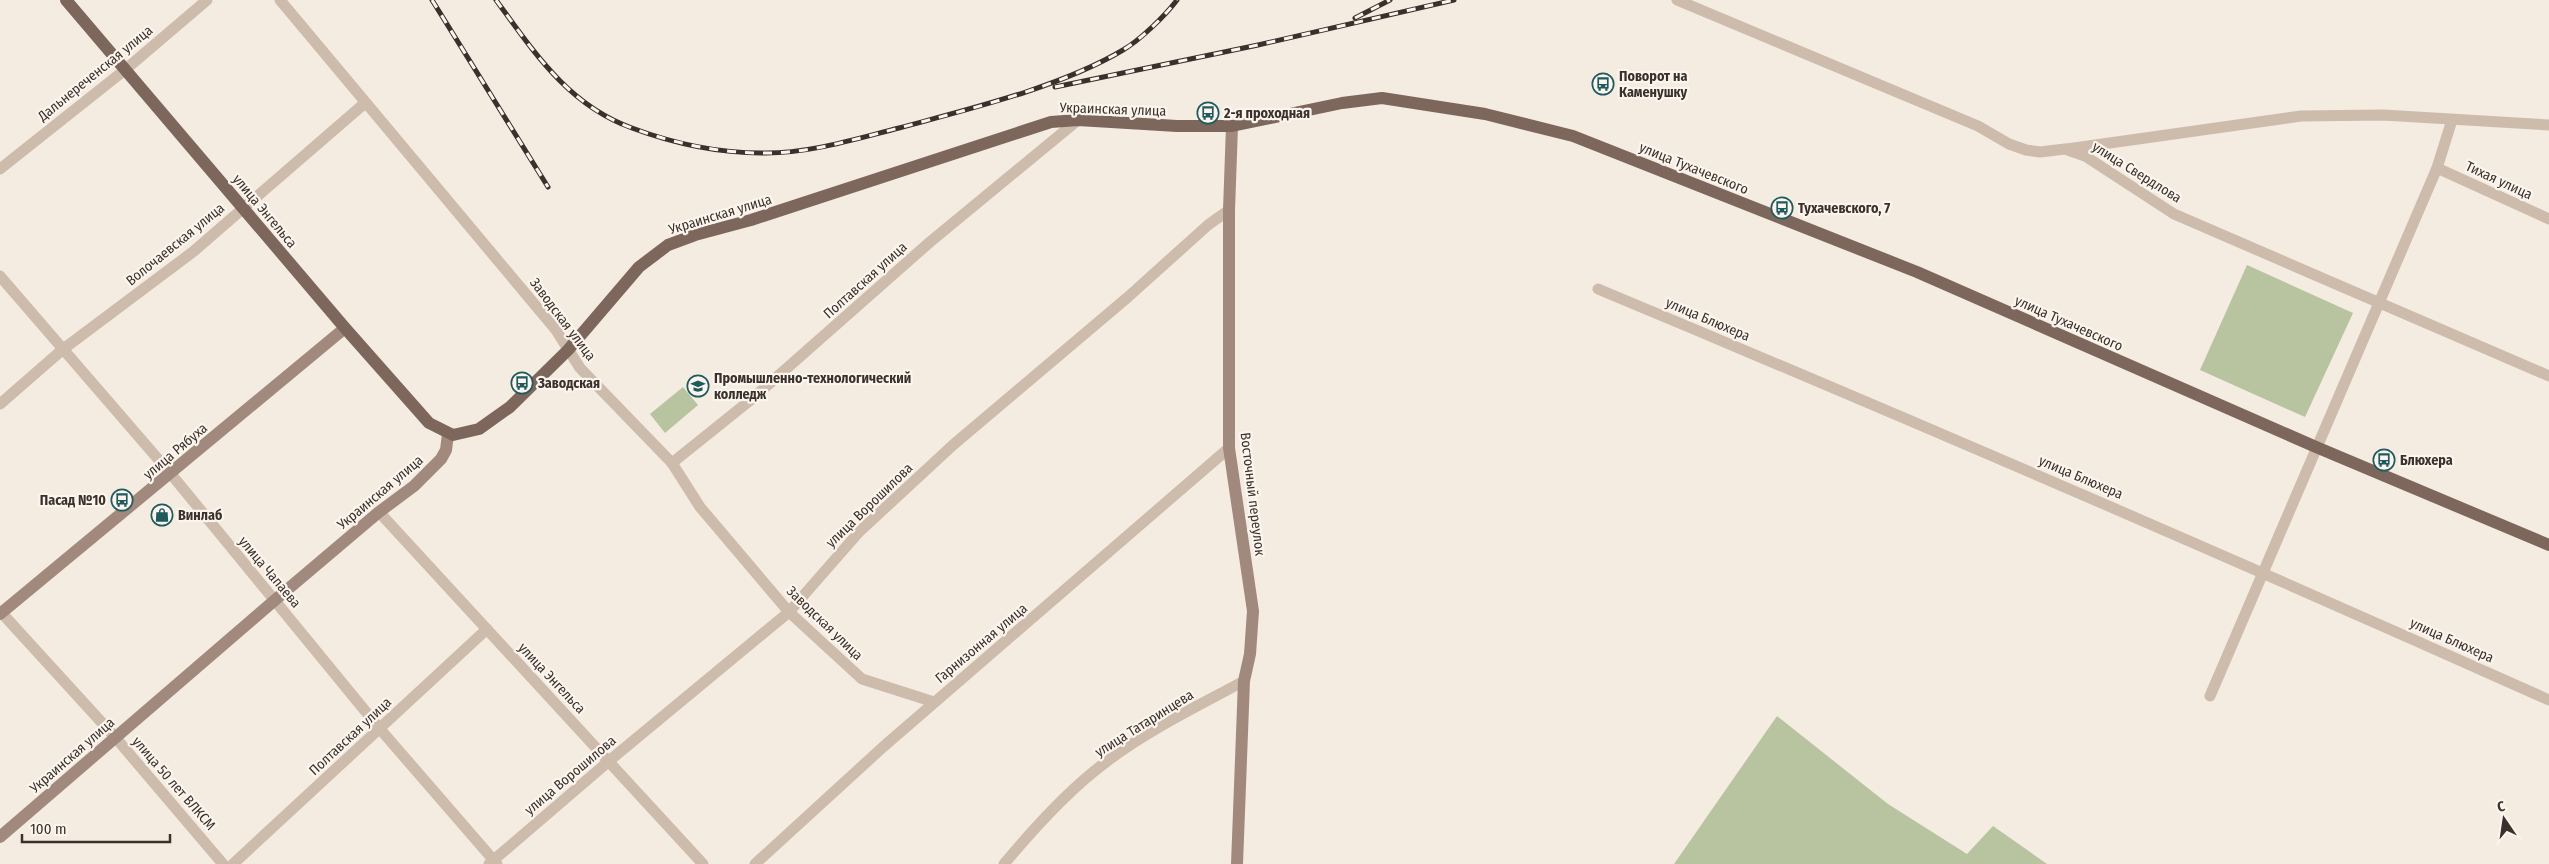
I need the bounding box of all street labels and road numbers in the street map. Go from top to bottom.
street label: Дальнереченская улица [34,22,156,126]
street label: Украинская улица [1058,99,1167,120]
street label: улица Свердлова [2089,138,2185,207]
street label: улица Тухачевского [1637,139,1751,198]
street label: Тихая улица [2463,158,2535,203]
street label: улица Энгельса [229,171,300,252]
street label: Украинская улица [666,191,774,238]
street label: Волочаевская улица [123,199,228,289]
street label: Полтавская улица [820,238,911,322]
street label: Заводская улица [526,275,599,364]
street label: улица Тухачевского [2012,292,2125,355]
street label: улица Блюхера [1663,294,1753,345]
street label: улица Рябуха [140,420,211,483]
street label: Восточный переулок [1237,431,1269,557]
street label: Украинская улица [333,452,427,534]
street label: улица Блюхера [2036,452,2126,503]
street label: улица Ворошилова [822,460,916,551]
street label: улица Чапаева [235,533,304,612]
street label: Заводская улица [783,583,866,664]
street label: Гарнизонная улица [932,600,1031,687]
street label: улица Блюхера [2407,614,2496,667]
street label: улица Энгельса [514,639,589,717]
street label: улица Татаринцева [1092,686,1197,761]
street label: Полтавская улица [306,694,395,779]
street label: Украинская улица [26,714,118,797]
street label: улица Ворошилова [521,732,620,819]
street label: улица 50 лет ВЛКСМ [128,733,219,834]

